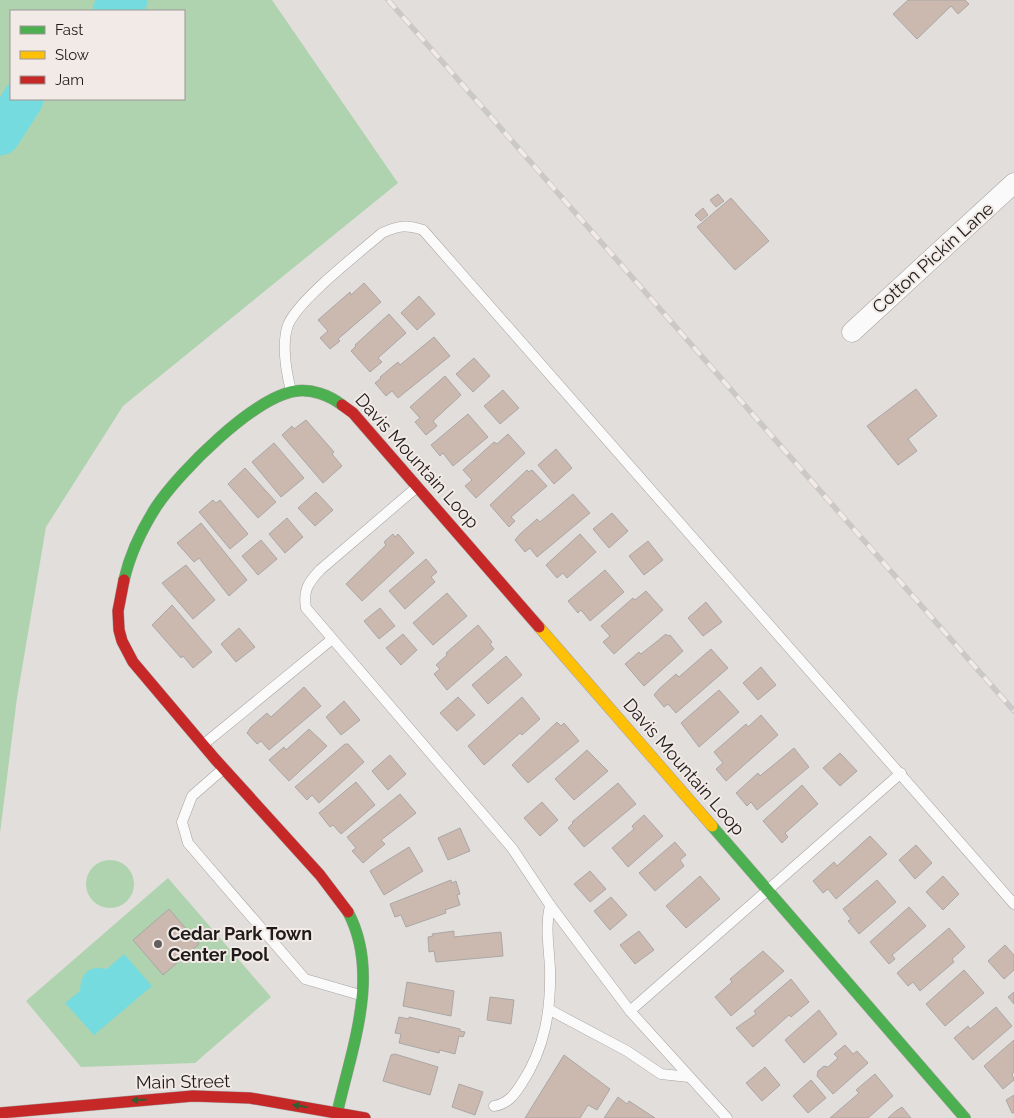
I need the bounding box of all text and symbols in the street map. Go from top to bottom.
legend [10,10,185,100]
text: Fast [55,21,83,39]
text: Slow [55,46,89,64]
text: Jam [55,71,84,89]
street label: Cotton Pickin Lane [868,198,998,317]
street label: Davis Mountain Loop [351,389,483,532]
street label: Davis Mountain Loop [619,694,749,839]
place label: Cedar Park Town Center Pool [168,923,312,965]
marker: Cedar Park Town Center Pool [152,938,164,950]
street label: Main Street [136,1070,230,1093]
one-way arrow [130,1096,146,1104]
one-way arrow [292,1101,308,1109]

